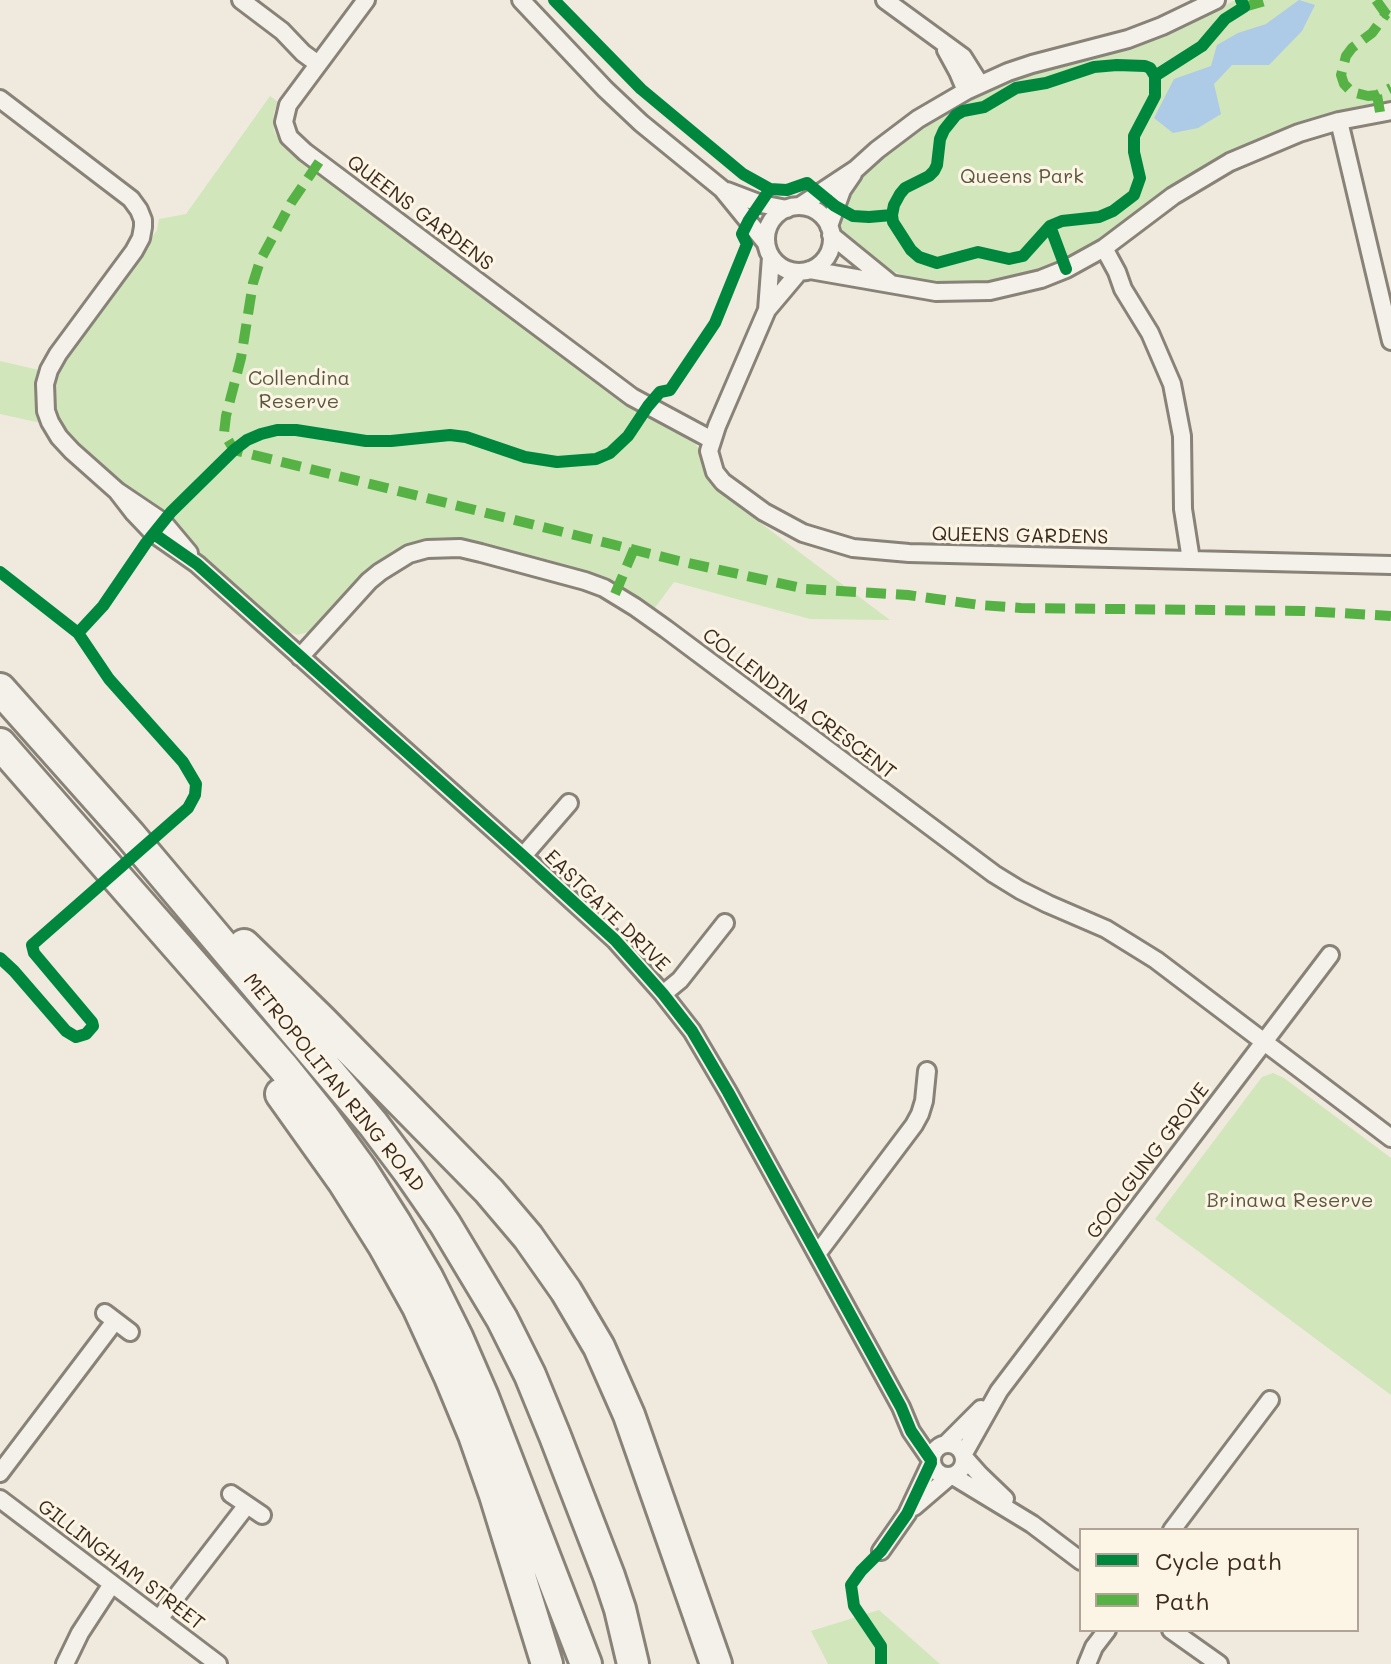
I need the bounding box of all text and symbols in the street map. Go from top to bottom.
street label: QUEENS GARDENS [342,150,498,276]
park label: Queens Park [960,165,1084,189]
park label: Collendina Reserve [248,367,350,414]
street label: QUEENS GARDENS [931,522,1109,550]
street label: COLLENDINA CRESCENT [697,623,901,785]
street label: EASTGATE DRIVE [539,845,675,977]
street label: METROPOLITAN RING ROAD [238,969,430,1197]
street label: GOOLGUNG GROVE [1082,1078,1214,1244]
park label: Brinawa Reserve [1207,1189,1373,1213]
street label: GILLINGHAM STREET [33,1494,209,1636]
legend [1079,1528,1359,1632]
text: Cycle path [1155,1545,1281,1576]
text: Path [1155,1585,1209,1616]

